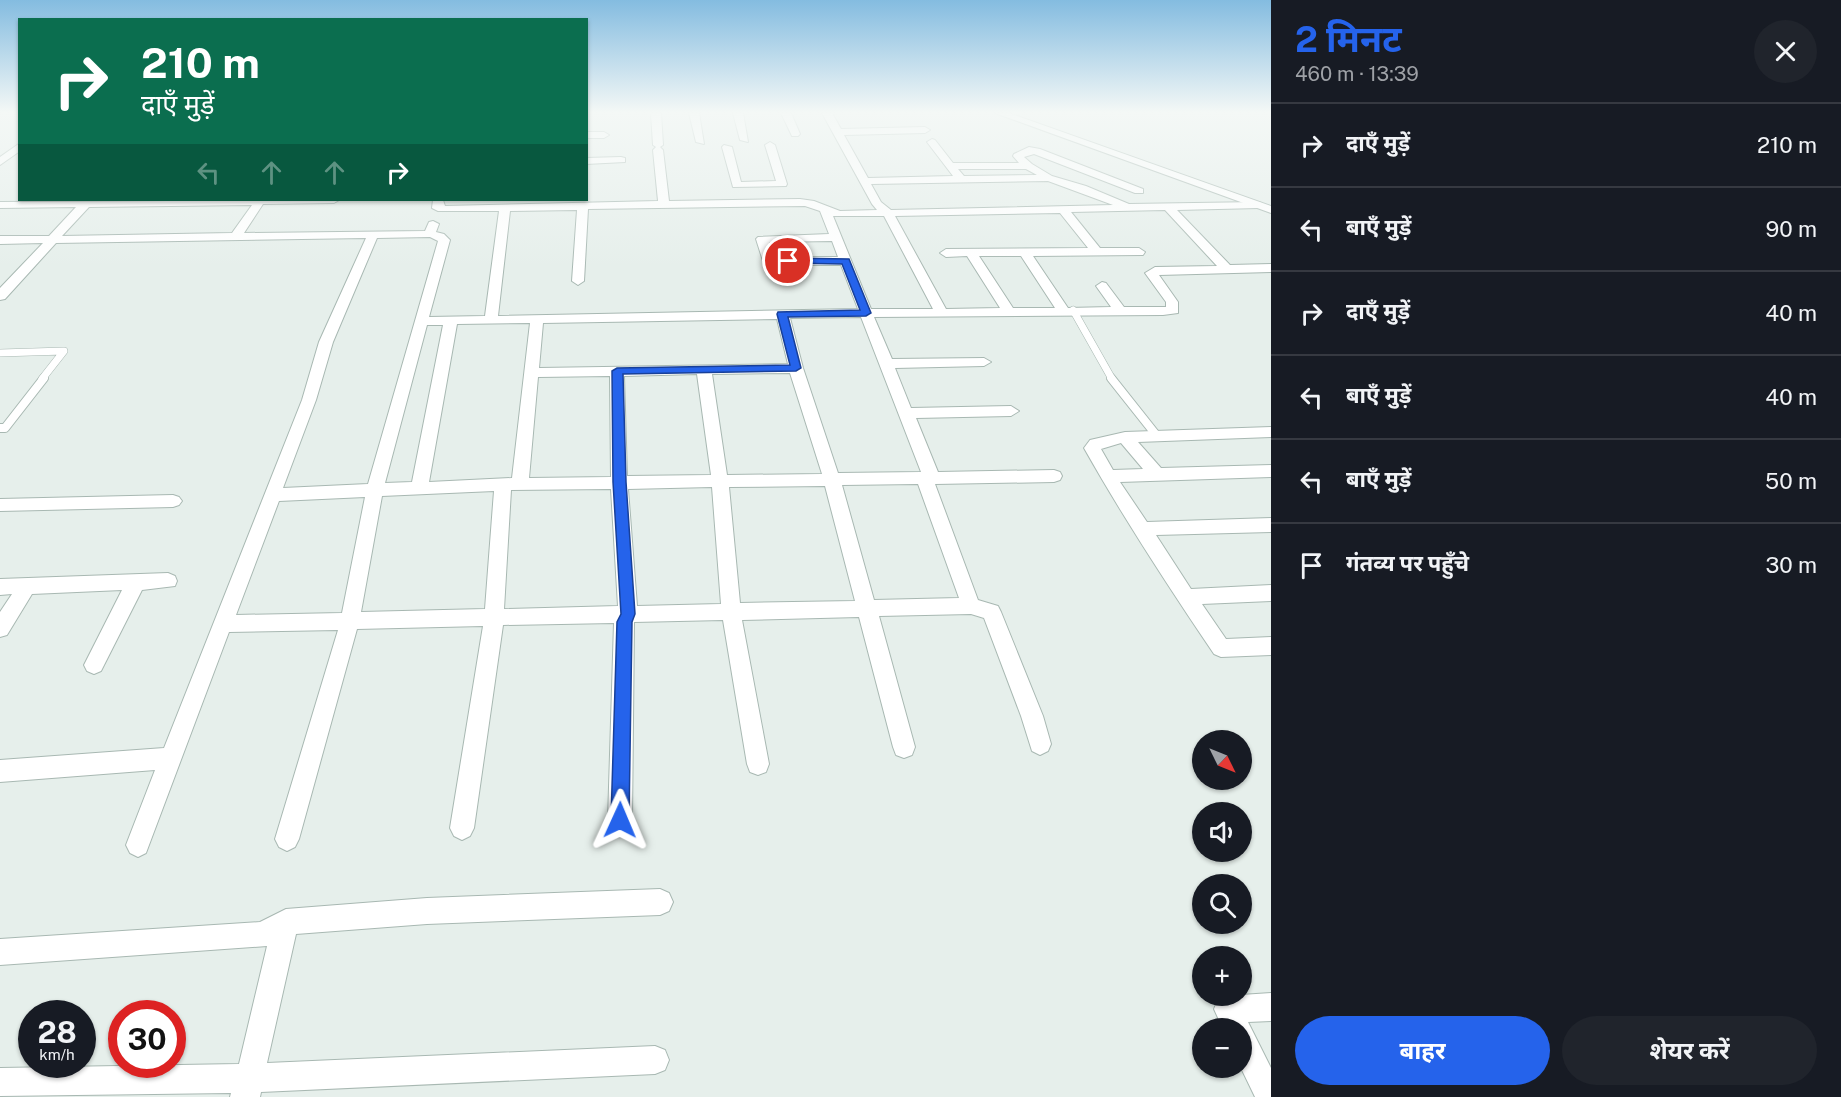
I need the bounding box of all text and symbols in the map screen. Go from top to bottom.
text: 2 मिनट [1295,18,1402,60]
button: close [1754,20,1817,83]
text: 210 m [141,38,260,87]
icon: right [42,42,120,120]
text: 460 m · 13:39 [1295,62,1419,86]
text: दाएँ मुड़ें [141,88,214,120]
icon: right [1295,129,1328,162]
text: दाएँ मुड़ें [1346,130,1410,156]
text: 210 m [1757,132,1817,158]
icon: left [192,156,225,189]
icon: ahead [255,156,288,189]
icon: ahead [318,156,351,189]
icon: right [381,156,414,189]
icon: left [1295,213,1328,246]
text: बाएँ मुड़ें [1346,214,1411,240]
text: 90 m [1766,216,1817,242]
pin [762,235,813,286]
icon: arrive [771,244,804,277]
icon: right [1295,297,1328,330]
text: दाएँ मुड़ें [1346,298,1410,324]
text: 40 m [1765,300,1817,326]
icon: left [1295,381,1328,414]
text: बाएँ मुड़ें [1346,382,1411,408]
text: 40 m [1765,384,1817,410]
icon: left [1295,465,1328,498]
text: बाएँ मुड़ें [1346,466,1411,492]
text: 50 m [1765,468,1817,494]
icon: arrive [1295,549,1328,582]
text: गंतव्य पर पहुँचे [1346,550,1469,576]
text: 30 m [1765,552,1817,578]
north arrow [1192,730,1252,790]
map controls [1192,730,1252,1078]
position arrow [588,788,652,852]
button: sound [1192,802,1252,862]
button: search [1192,874,1252,934]
button: + [1192,946,1252,1006]
speed limit sign: 30 [108,1000,186,1078]
text: 28 [37,1014,77,1050]
button: बाहर [1295,1016,1550,1085]
button: शेयर करें [1562,1016,1817,1085]
button: − [1192,1018,1252,1078]
text: km/h [39,1046,75,1063]

